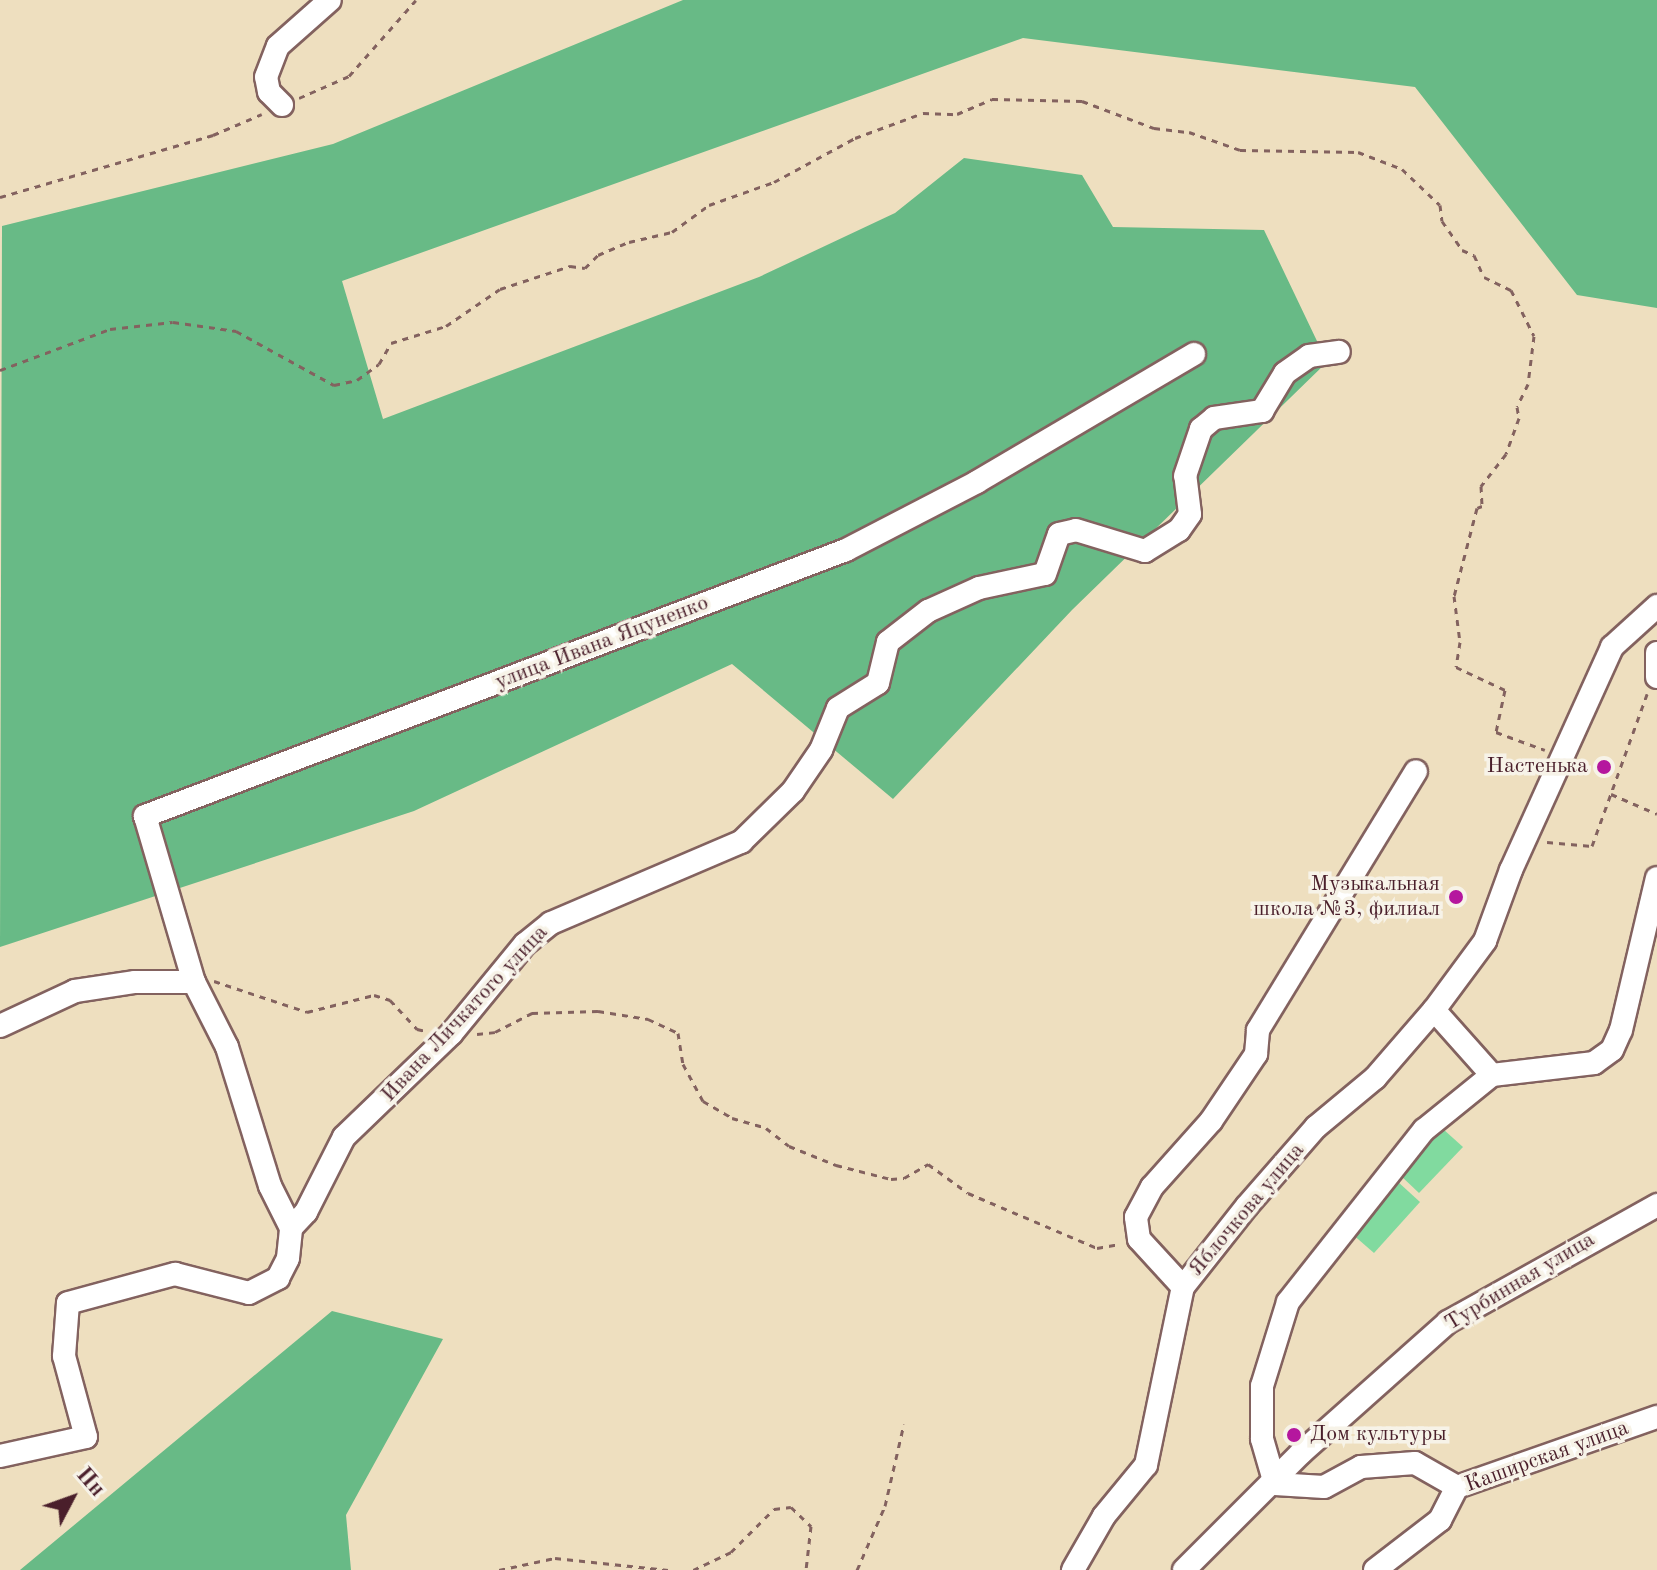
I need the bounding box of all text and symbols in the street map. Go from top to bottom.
street label: улица Ивана Яцуненко [492,590,712,696]
place label: Настенька [1487,754,1588,780]
marker: Настенька [1595,758,1613,776]
place label: Музыкальная школа №3, филиал [1253,871,1440,922]
marker: Музыкальная школа №3, филиал [1447,888,1465,906]
street label: Ивана Личкатого улица [376,920,554,1108]
street label: Яблочкова улица [1183,1138,1311,1282]
street label: Турбинная улица [1440,1227,1600,1337]
street label: Каширская улица [1462,1415,1632,1499]
place label: Дом культуры [1310,1422,1447,1448]
marker: Дом культуры [1285,1426,1303,1444]
north arrow [32,1458,112,1538]
text: Пн [72,1464,108,1501]

